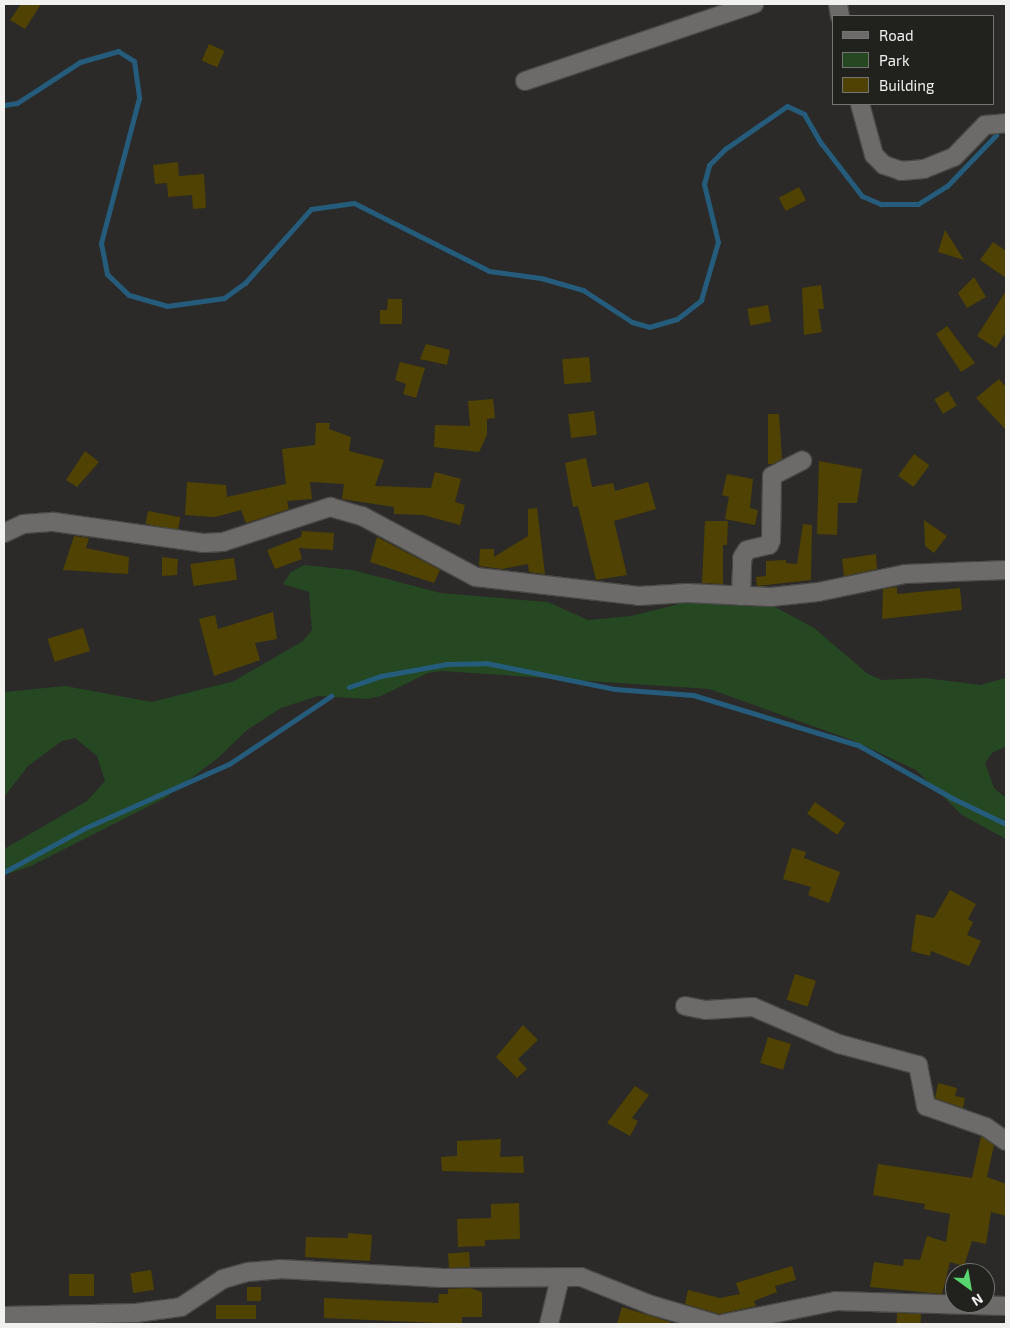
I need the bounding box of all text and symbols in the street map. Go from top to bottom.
legend [832,15,995,105]
text: Road [879,26,914,44]
text: Park [879,51,910,69]
text: Building [879,76,934,94]
north arrow [945,1263,995,1313]
text: N [969,1290,986,1310]

